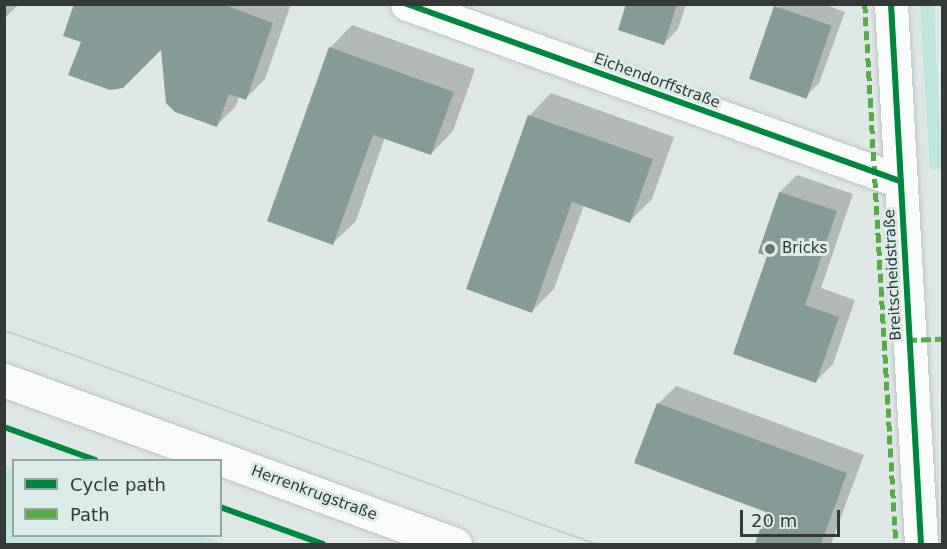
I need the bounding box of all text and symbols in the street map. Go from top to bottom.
street label: Eichendorffstraße [591,50,723,112]
street label: Breitscheidstraße [881,209,905,341]
place label: Bricks [782,240,827,258]
marker: Bricks [763,242,777,256]
legend [12,459,222,537]
street label: Herrenkrugstraße [249,462,379,524]
text: Cycle path [70,474,166,495]
scale bar [743,498,844,536]
text: Path [70,504,110,525]
text: 20 m [751,510,797,531]

